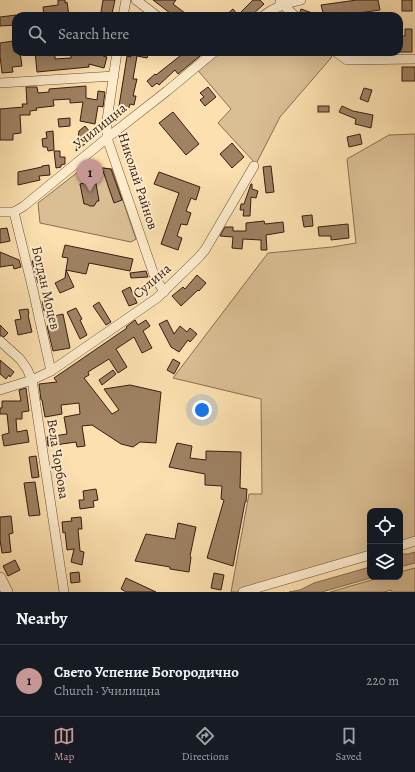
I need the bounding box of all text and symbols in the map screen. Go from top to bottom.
search box [12,12,403,56]
icon: search [26,23,48,45]
text: Search here [58,24,129,44]
street label: Училищна [69,98,131,153]
street label: Николай Райнов [113,130,163,232]
pin: 1 [77,159,103,192]
street label: Богдан Моцев [27,244,65,332]
street label: Сулина [129,259,176,303]
your location [192,400,212,420]
street label: Вела Чорбова [42,418,74,501]
map controls [367,508,403,580]
button: locate [367,508,403,544]
button: layers [367,544,403,580]
text: Nearby [16,607,67,630]
text: Свето Успение Богородично [54,662,239,682]
text: 1 [27,672,31,689]
text: 220 m [366,672,399,689]
text: Church · Училищна [54,682,160,699]
tab: Map [53,725,75,764]
tab: Directions [182,725,229,764]
tab: Saved [336,725,362,764]

